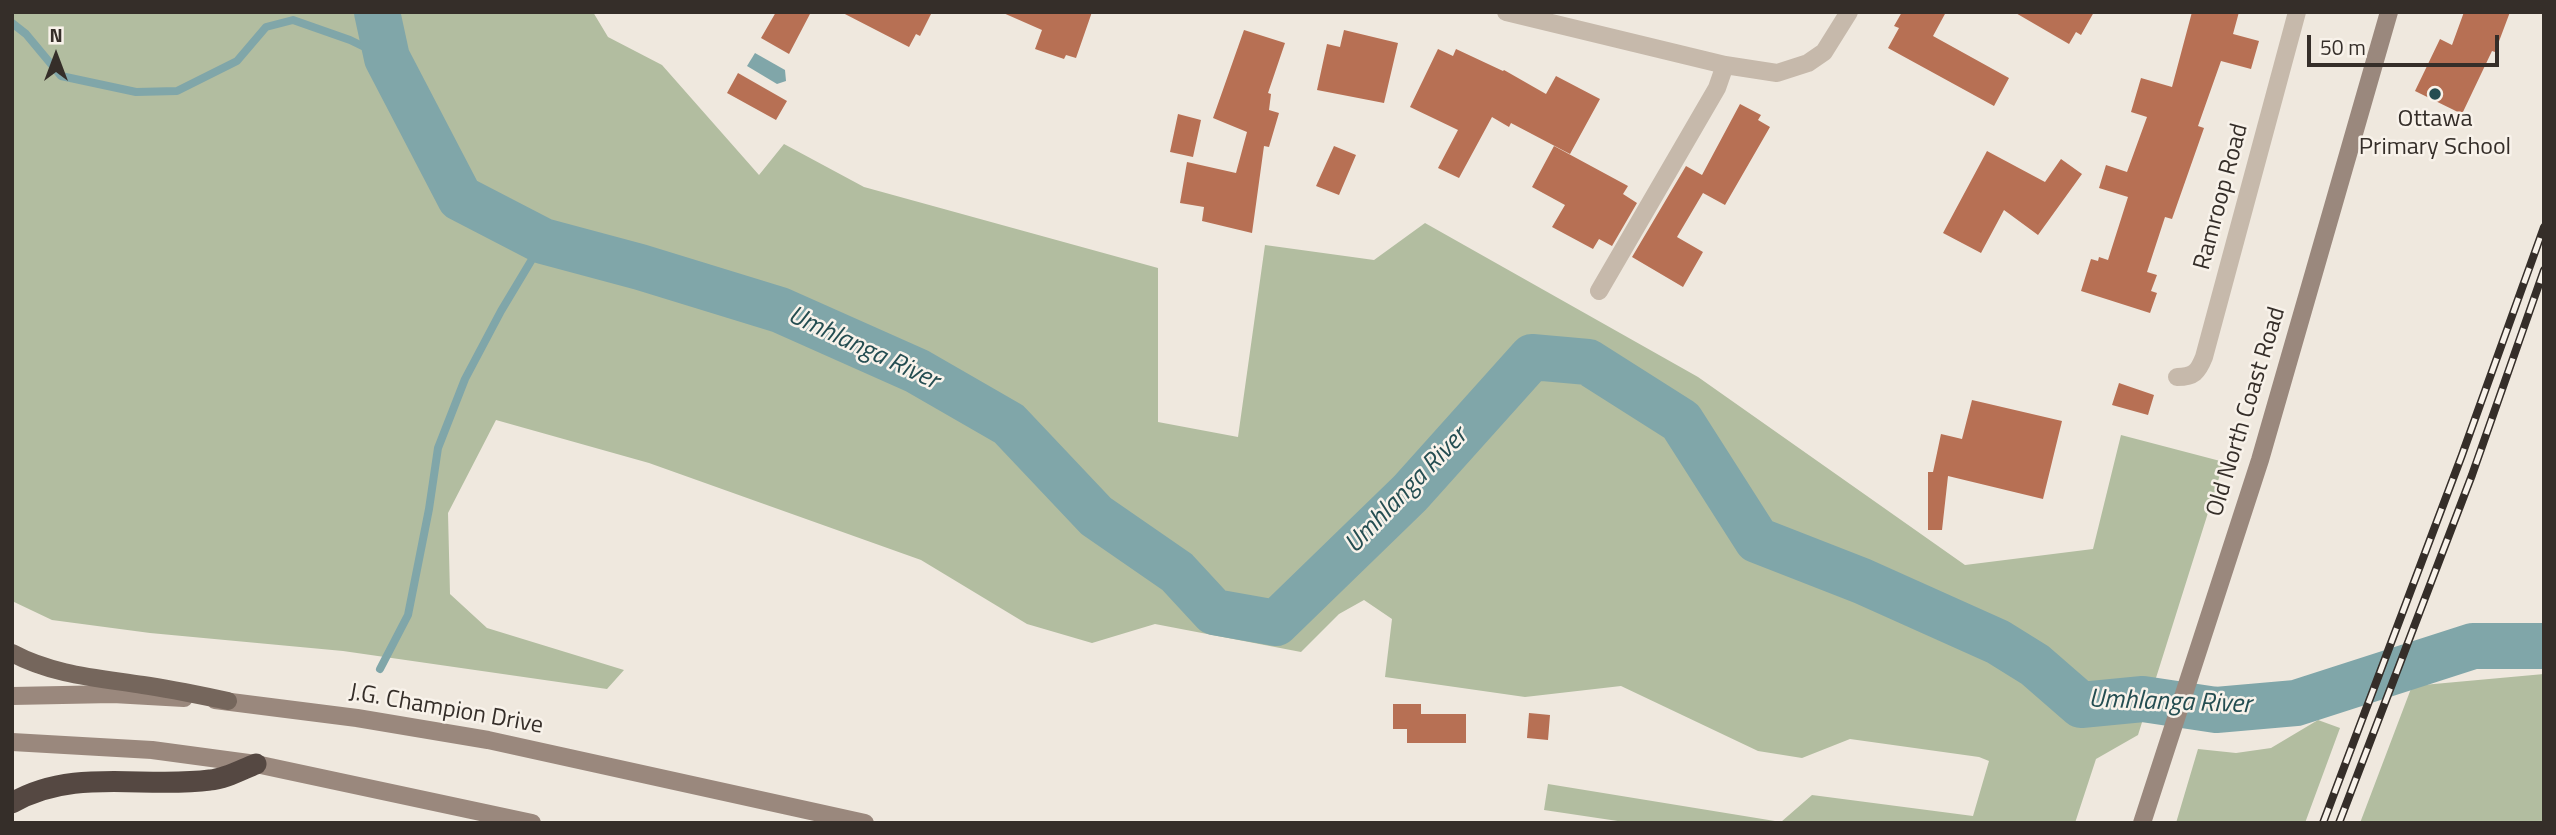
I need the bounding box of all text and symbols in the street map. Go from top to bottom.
text: N [49,20,63,49]
north arrow [21,21,91,91]
scale bar [2311,21,2504,65]
text: 50 m [2320,31,2366,63]
marker: Ottawa Primary School [2427,86,2443,102]
place label: Ottawa Primary School [2359,106,2511,162]
street label: Ramroop Road [2189,121,2255,273]
water label: Umhlanga River [783,301,943,397]
street label: Old North Coast Road [2201,304,2293,520]
water label: Umhlanga River [1339,422,1475,560]
street label: J.G. Champion Drive [347,679,545,741]
water label: Umhlanga River [2088,685,2252,721]

